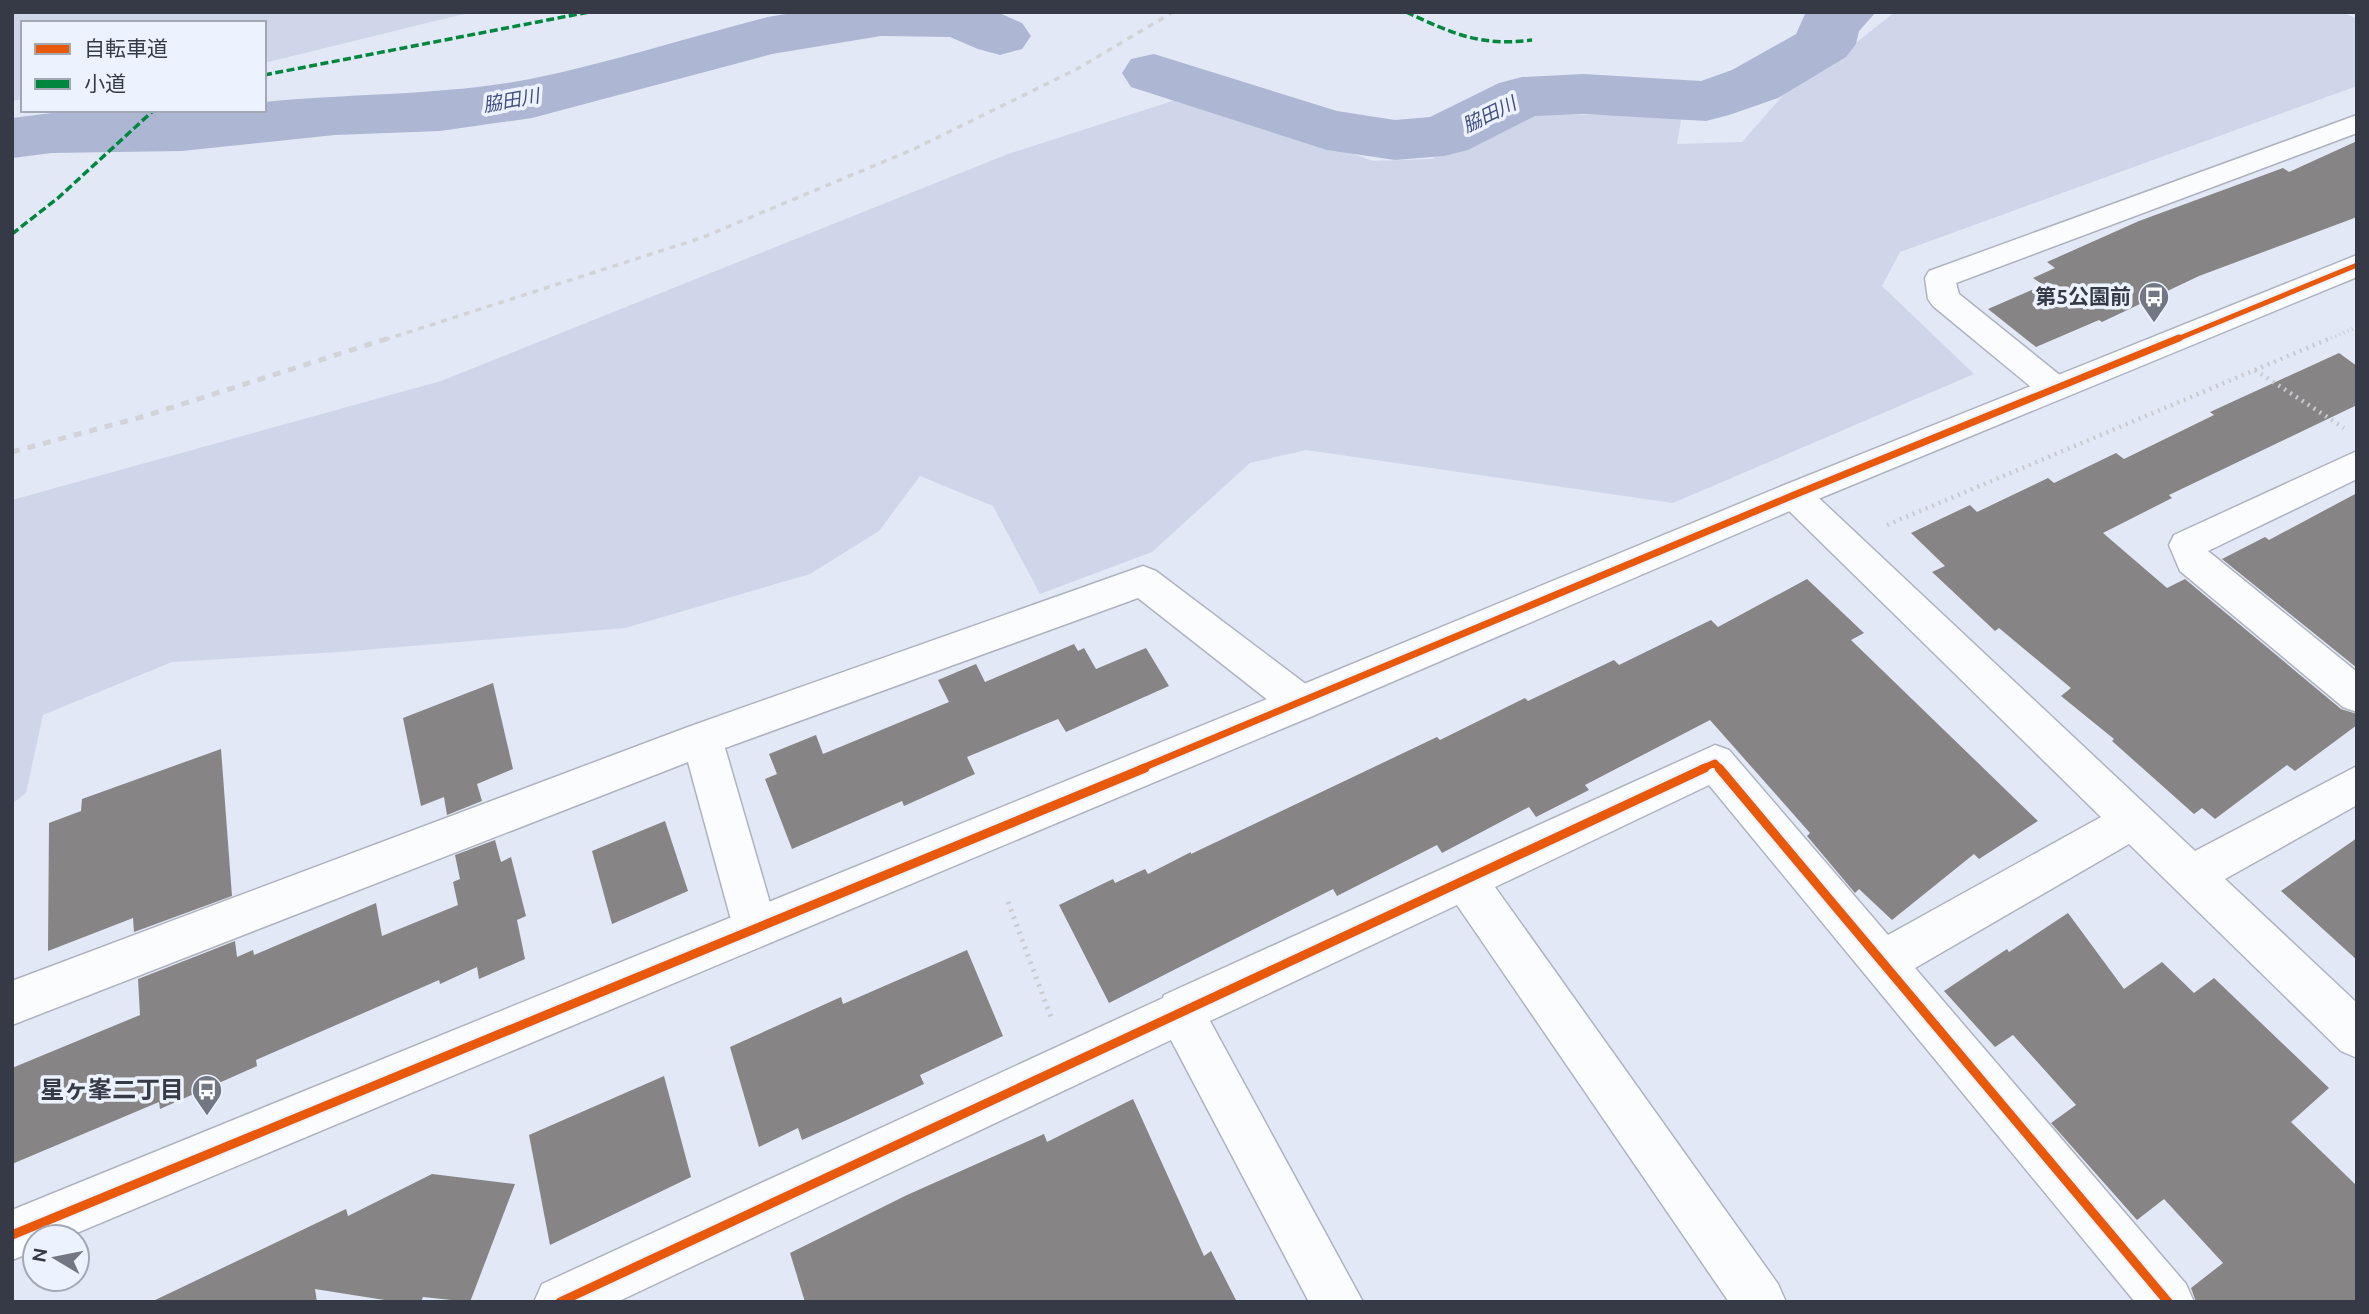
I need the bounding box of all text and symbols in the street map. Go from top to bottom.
legend [21,21,266,112]
text: 自転車道 [84,36,168,60]
text: 小道 [84,71,126,95]
water label: 脇田川 [481,84,543,116]
water label: 脇田川 [1459,91,1521,136]
bus stop icon: 第5公園前 [2137,280,2171,324]
place label: 第5公園前 [2035,284,2131,308]
bus stop icon: 星ヶ峯二丁目 [190,1073,224,1117]
place label: 星ヶ峯二丁目 [40,1076,184,1103]
north arrow [21,1223,91,1293]
text: N [27,1246,51,1264]

